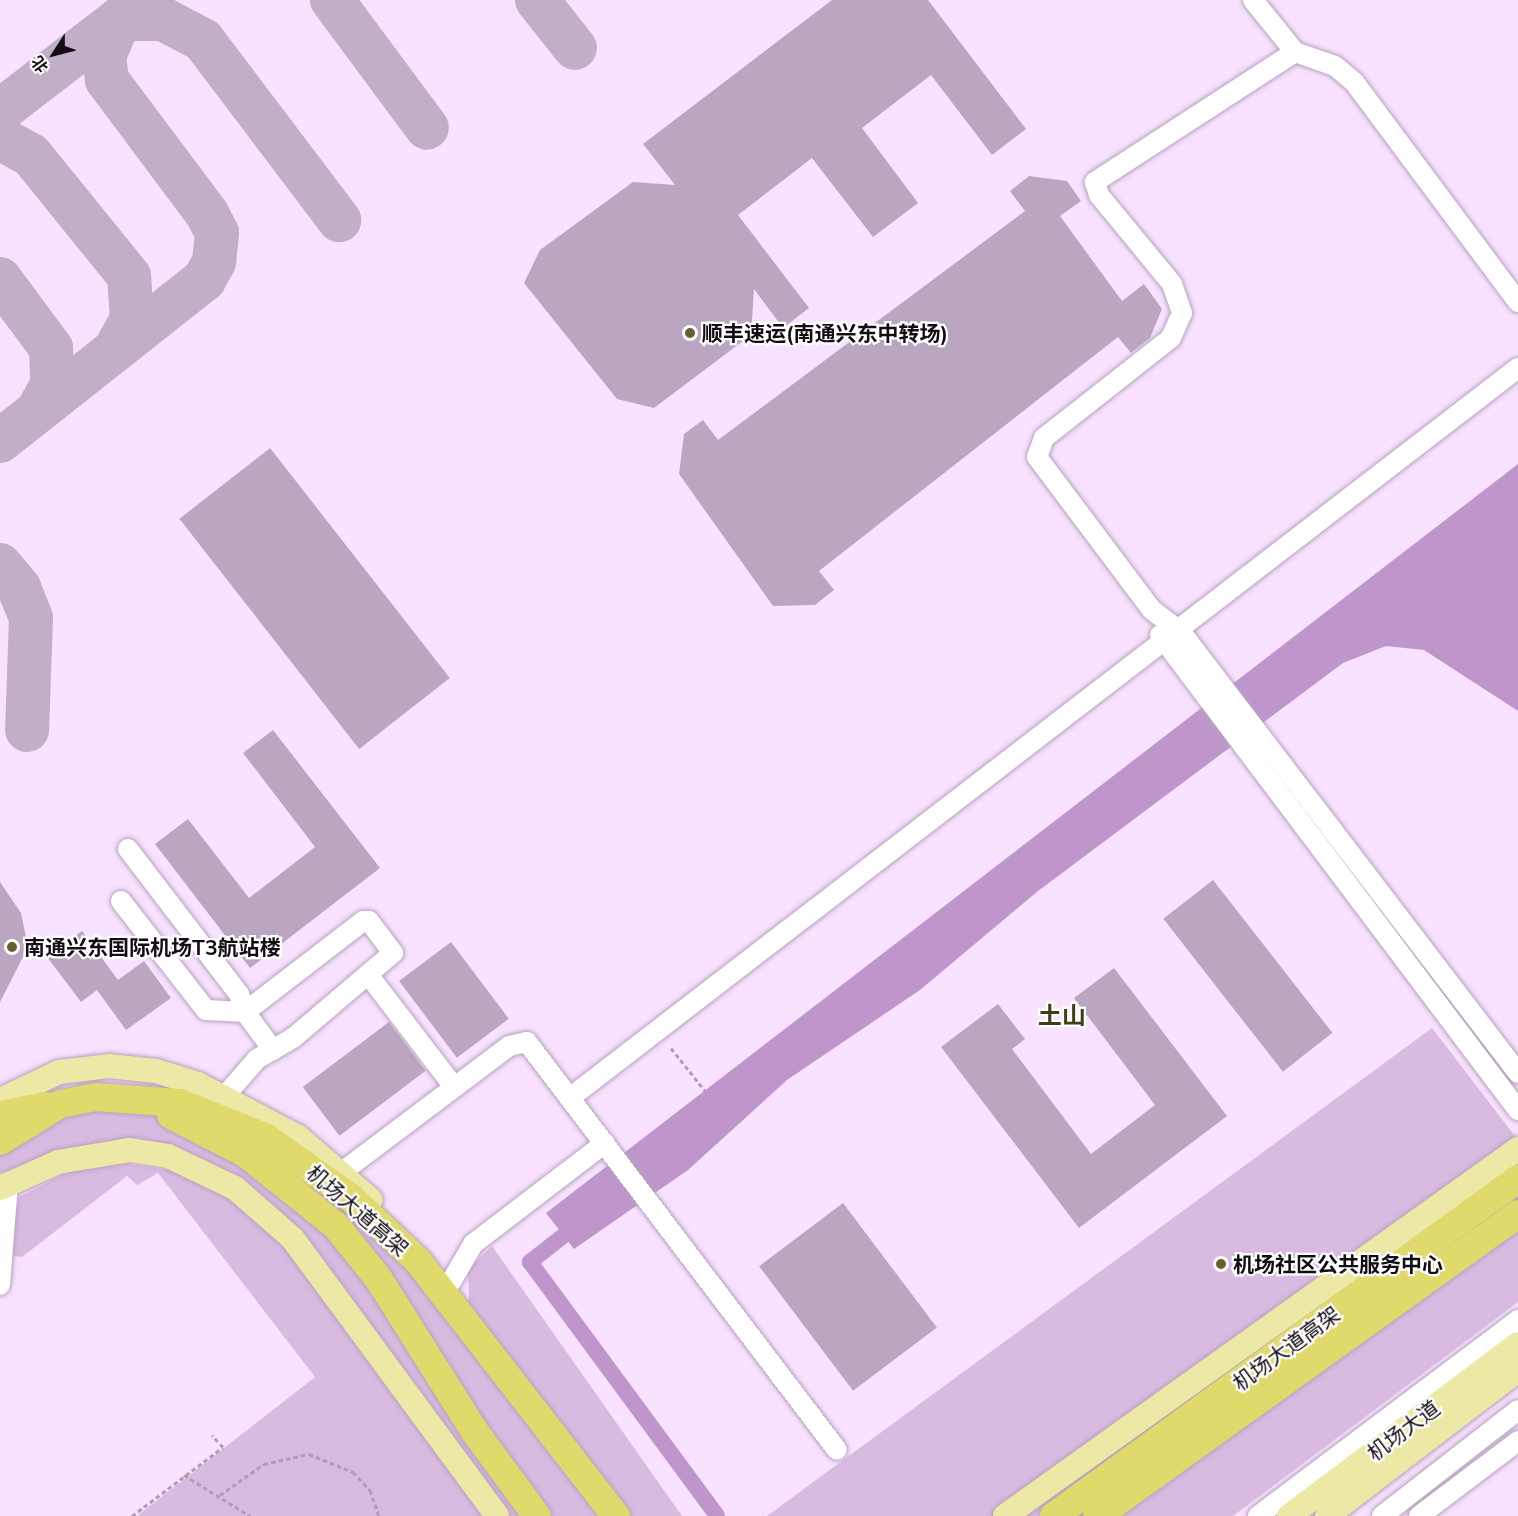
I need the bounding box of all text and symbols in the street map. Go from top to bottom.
north arrow [24,24,84,84]
text: 北 [27,52,52,77]
place label: 顺丰速运(南通兴东中转场) [702,320,948,346]
marker: 顺丰速运(南通兴东中转场) [683,326,697,340]
place label: 南通兴东国际机场T3航站楼 [24,934,281,960]
marker: 南通兴东国际机场T3航站楼 [5,940,19,954]
district label: 土山 [1038,1002,1086,1030]
street label: 机场大道高架 [302,1159,414,1261]
place label: 机场社区公共服务中心 [1233,1251,1443,1277]
marker: 机场社区公共服务中心 [1214,1257,1228,1271]
street label: 机场大道高架 [1228,1301,1344,1395]
street label: 机场大道 [1362,1395,1444,1465]

